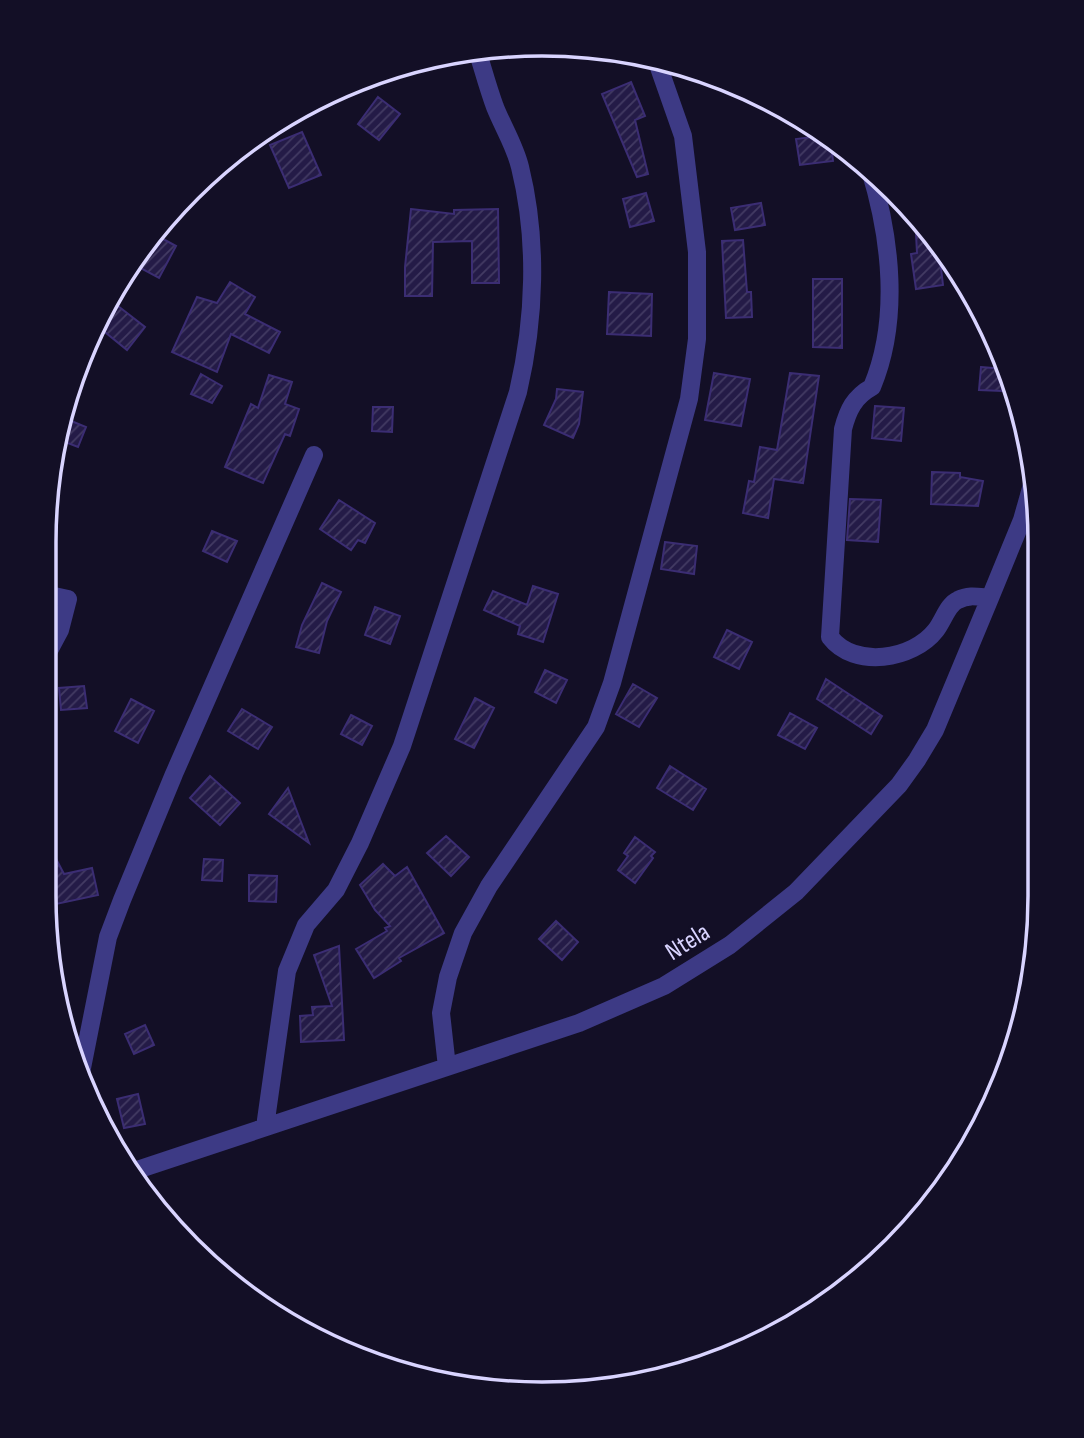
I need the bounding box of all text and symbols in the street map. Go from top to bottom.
street label: Ntela [660,917,716,968]

